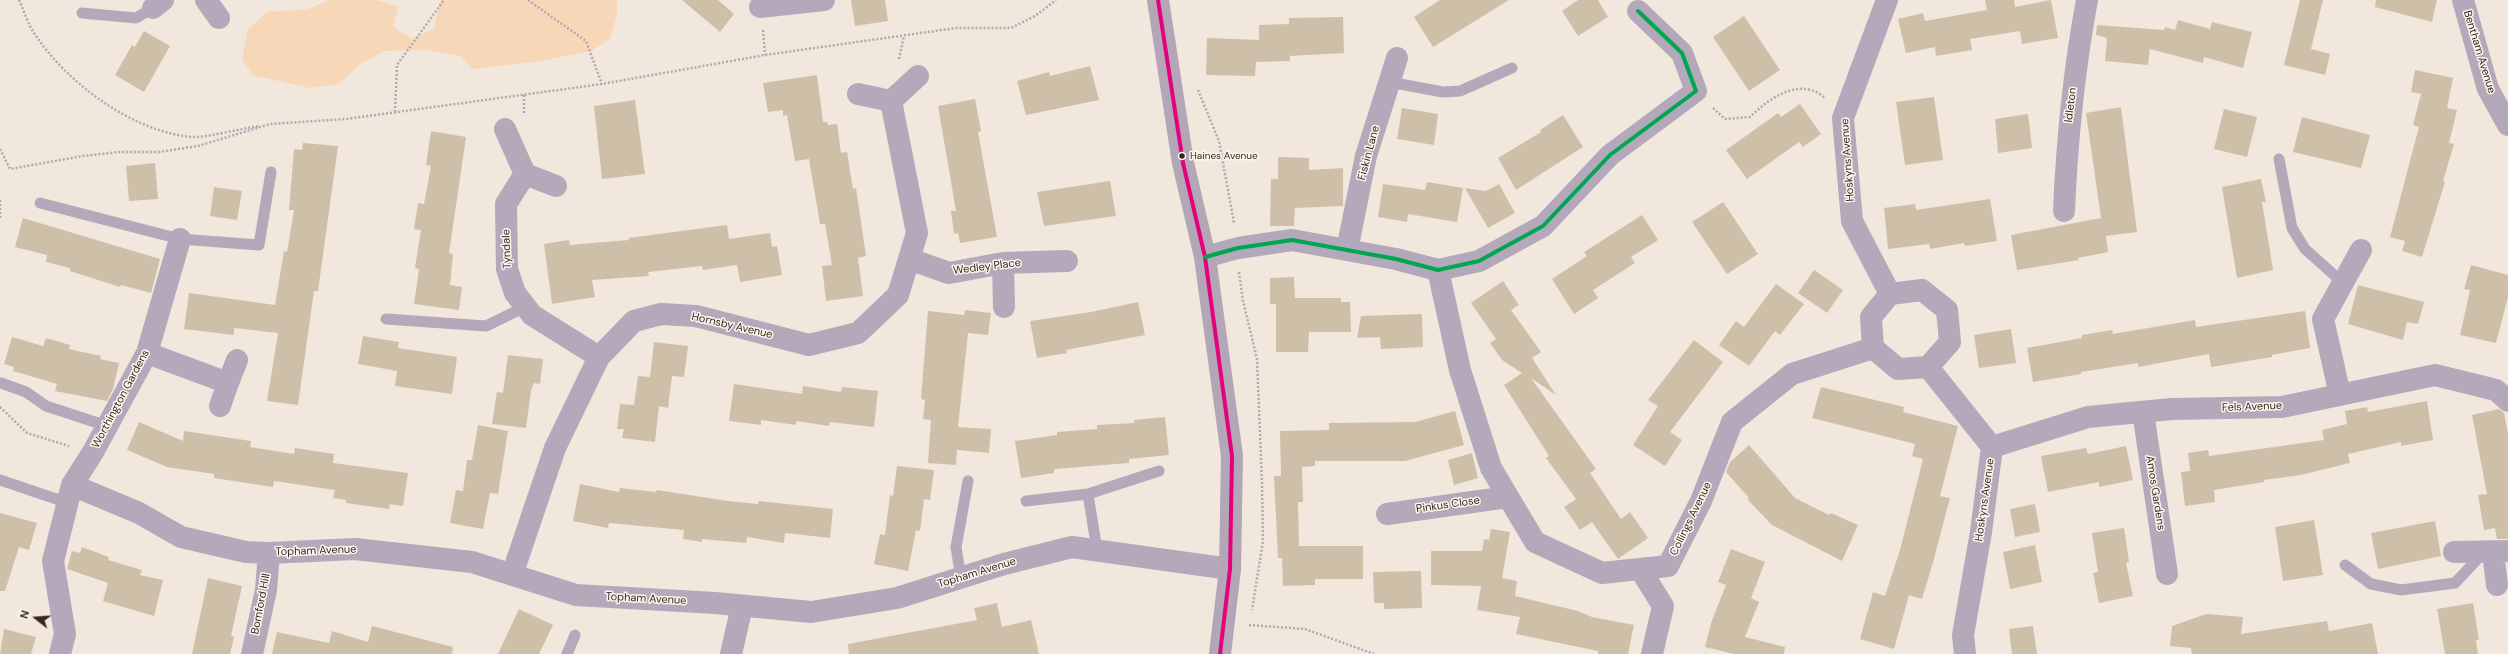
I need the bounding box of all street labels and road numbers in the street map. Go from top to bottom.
street label: Bentham Avenue [2460,9,2498,95]
street label: Idleton [2062,87,2080,123]
street label: Hoskyns Avenue [1839,118,1857,202]
street label: Fiskin Lane [1355,124,1383,182]
street label: Tyndale [500,229,514,269]
street label: Wedley Place [952,256,1022,278]
street label: Hornsby Avenue [690,310,774,342]
street label: Worthington Gardens [89,348,153,450]
street label: Fels Avenue [2222,399,2282,415]
street label: Amos Gardens [2143,455,2167,531]
street label: Hoskyns Avenue [1973,458,1997,542]
street label: Collings Avenue [1667,480,1715,558]
street label: Pinkus Close [1415,494,1481,516]
street label: Topham Avenue [275,543,357,559]
street label: Topham Avenue [936,555,1018,591]
street label: Bomford Hill [249,572,273,636]
street label: Topham Avenue [605,590,687,608]

